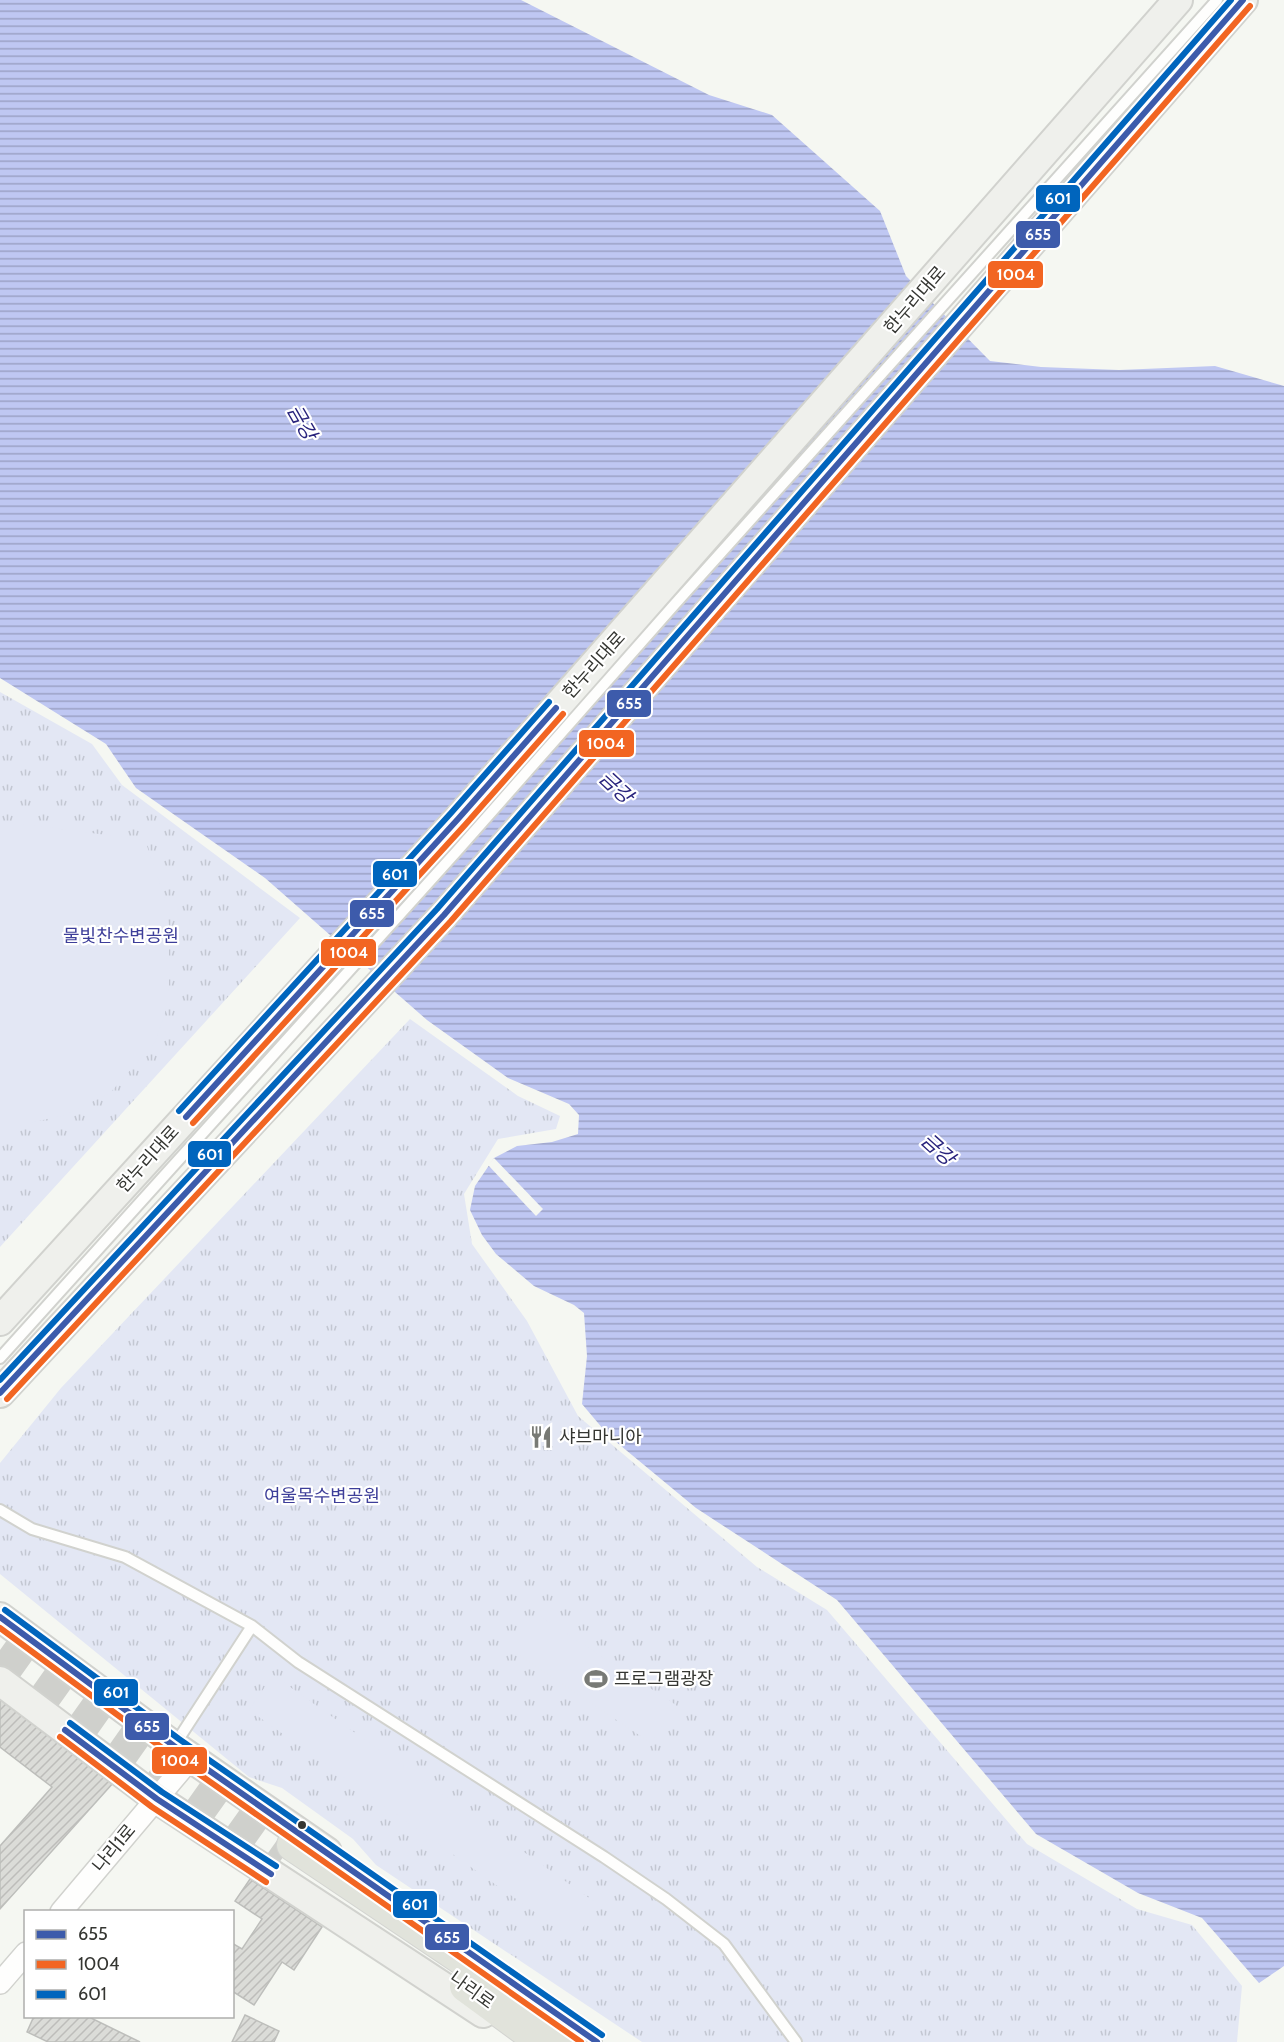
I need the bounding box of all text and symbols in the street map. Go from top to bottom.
line badge: 601 [1035,184,1081,213]
text: 601 [1045,189,1071,208]
line badge: 655 [1015,220,1061,249]
text: 655 [1025,225,1051,244]
line badge: 1004 [987,260,1044,289]
street label: 한누리대로 [880,262,950,338]
text: 1004 [997,265,1035,284]
water label: 금강 [282,400,323,446]
street label: 한누리대로 [558,627,630,703]
line badge: 655 [606,689,652,718]
text: 655 [616,694,642,713]
line badge: 1004 [578,729,635,758]
text: 1004 [587,734,625,753]
water label: 금강 [594,766,640,810]
line badge: 601 [372,860,418,888]
text: 601 [382,865,408,884]
line badge: 655 [349,899,395,928]
text: 655 [359,904,385,923]
park label: 물빛찬수변공원 [63,925,179,947]
line badge: 1004 [320,938,377,967]
text: 1004 [330,943,368,962]
street label: 한누리대로 [112,1121,184,1197]
water label: 금강 [916,1128,962,1172]
line badge: 601 [187,1140,232,1168]
text: 601 [197,1145,223,1164]
restaurant icon: 샤브마니아 [528,1424,554,1450]
place label: 샤브마니아 [559,1426,642,1448]
park label: 여울목수변공원 [264,1485,380,1507]
sports icon: 프로그램광장 [583,1666,609,1692]
place label: 프로그램광장 [614,1668,713,1690]
line badge: 601 [93,1678,139,1707]
text: 601 [103,1683,129,1702]
line badge: 655 [124,1712,170,1741]
text: 655 [134,1717,160,1736]
line badge: 1004 [151,1746,208,1775]
text: 1004 [161,1751,199,1770]
unlabelled marker [296,1819,308,1831]
street label: 나리1로 [88,1820,140,1876]
line badge: 601 [392,1890,438,1919]
text: 601 [402,1895,428,1914]
legend [24,1910,234,2018]
text: 655 [78,1923,108,1945]
line badge: 655 [424,1923,470,1951]
text: 655 [434,1928,460,1947]
text: 1004 [78,1953,119,1975]
street label: 나리로 [445,1966,499,2014]
text: 601 [78,1983,107,2005]

